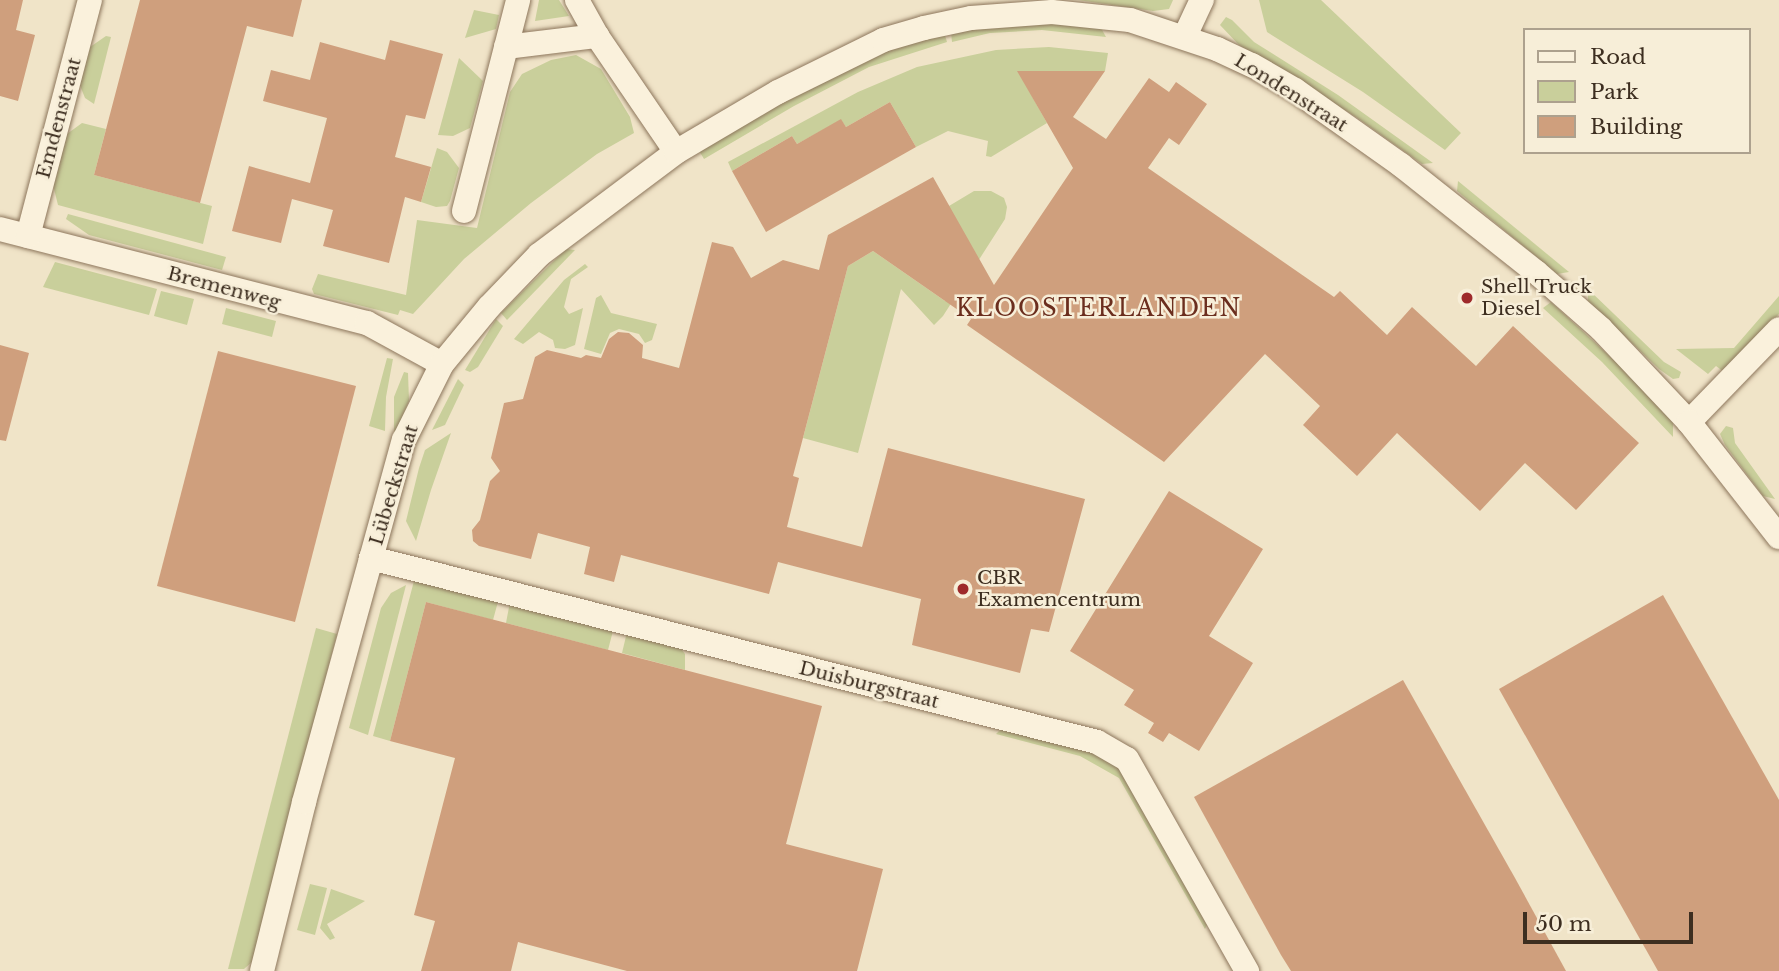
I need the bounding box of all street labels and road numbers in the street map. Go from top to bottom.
street label: Londenstraat [1230,49,1352,137]
street label: Emdenstraat [32,55,86,181]
street label: Bremenweg [165,262,283,314]
street label: Lübeckstraat [365,422,423,548]
street label: Duisburgstraat [797,657,941,713]

